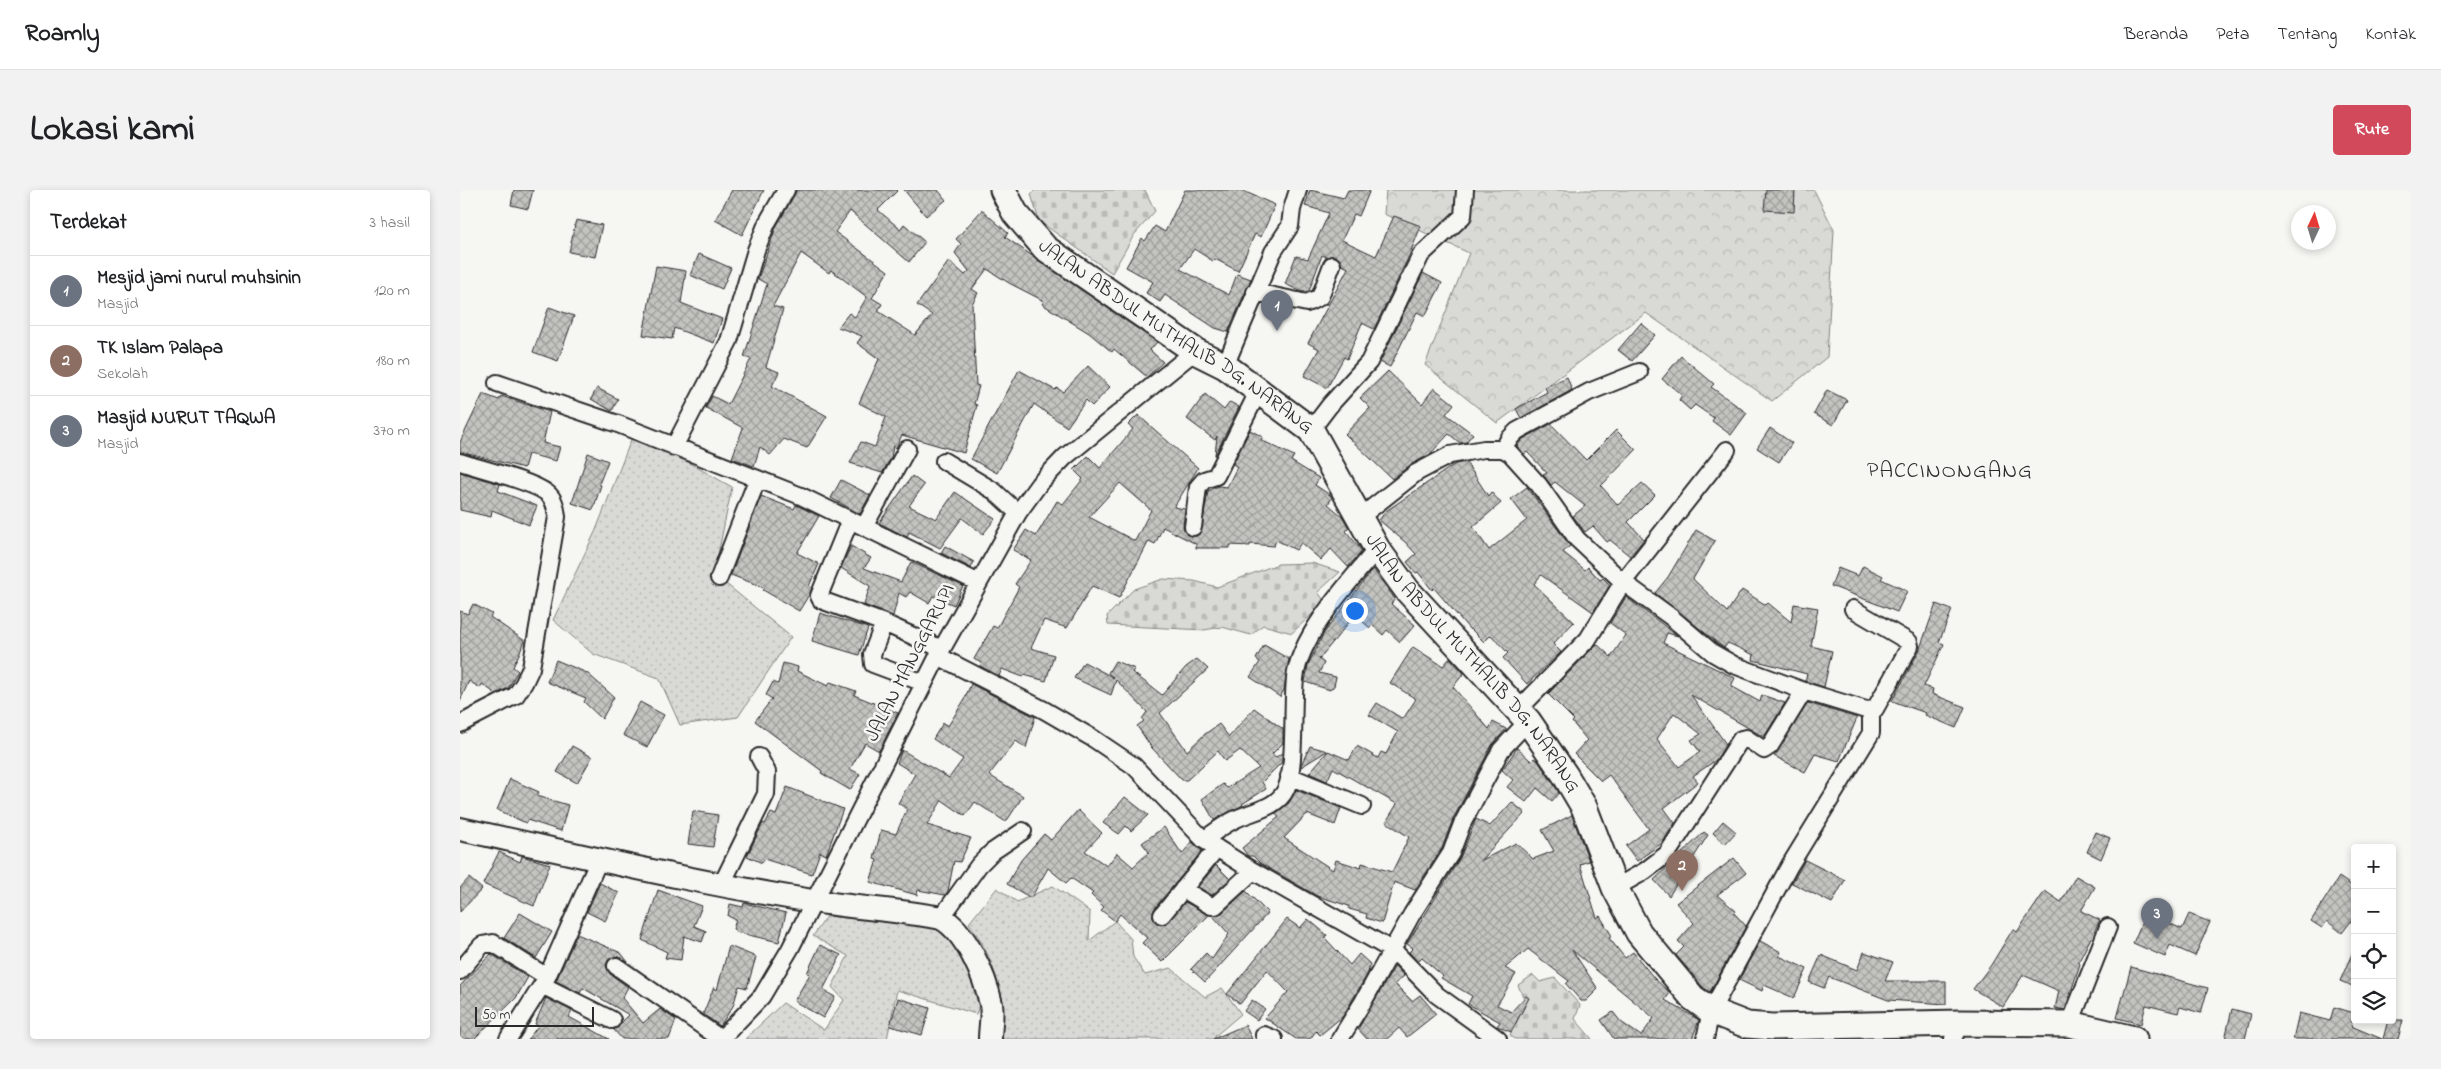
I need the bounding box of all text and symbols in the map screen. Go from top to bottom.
text: Roamly [25,17,100,52]
text: Beranda [2124,22,2188,48]
text: Peta [2216,22,2249,48]
text: Tentang [2277,22,2337,48]
text: Kontak [2365,22,2416,48]
text: Lokasi kami [30,105,195,156]
button: Rute [2333,105,2411,155]
north arrow [2291,205,2336,250]
text: Terdekat [50,208,127,238]
text: 3 hasil [369,211,410,235]
street label: JALAN ABDUL MUTHALIB DG. NARANG [1030,234,1319,441]
text: Mesjid jami nurul muhsinin [97,265,301,292]
text: 1 [63,279,69,303]
text: 120 m [374,279,410,303]
pin: 1 [1261,290,1293,331]
text: Masjid [97,292,139,316]
text: TK Islam Palapa [97,335,223,362]
text: 2 [62,349,70,373]
text: 180 m [376,349,410,373]
text: Sekolah [97,362,148,386]
text: Masjid NURUT TAQWA [97,405,275,432]
text: 3 [63,419,69,443]
text: 370 m [373,419,410,443]
text: Masjid [97,432,139,456]
district label: PACCINONGANG [1867,456,2033,488]
street label: JALAN ABDUL MUTHALIB DG. NARANG [1357,529,1587,798]
street label: JALAN MANGGARUPI [859,579,963,747]
your location [1342,598,1368,624]
map controls [2351,844,2396,1024]
button: + [2351,844,2396,889]
pin: 2 [1666,850,1698,891]
button: − [2351,889,2396,934]
pin: 3 [2141,898,2173,939]
button: locate [2351,934,2396,979]
button: layers [2351,979,2396,1024]
scale bar [475,1004,594,1027]
text: 50 m [482,1005,510,1026]

